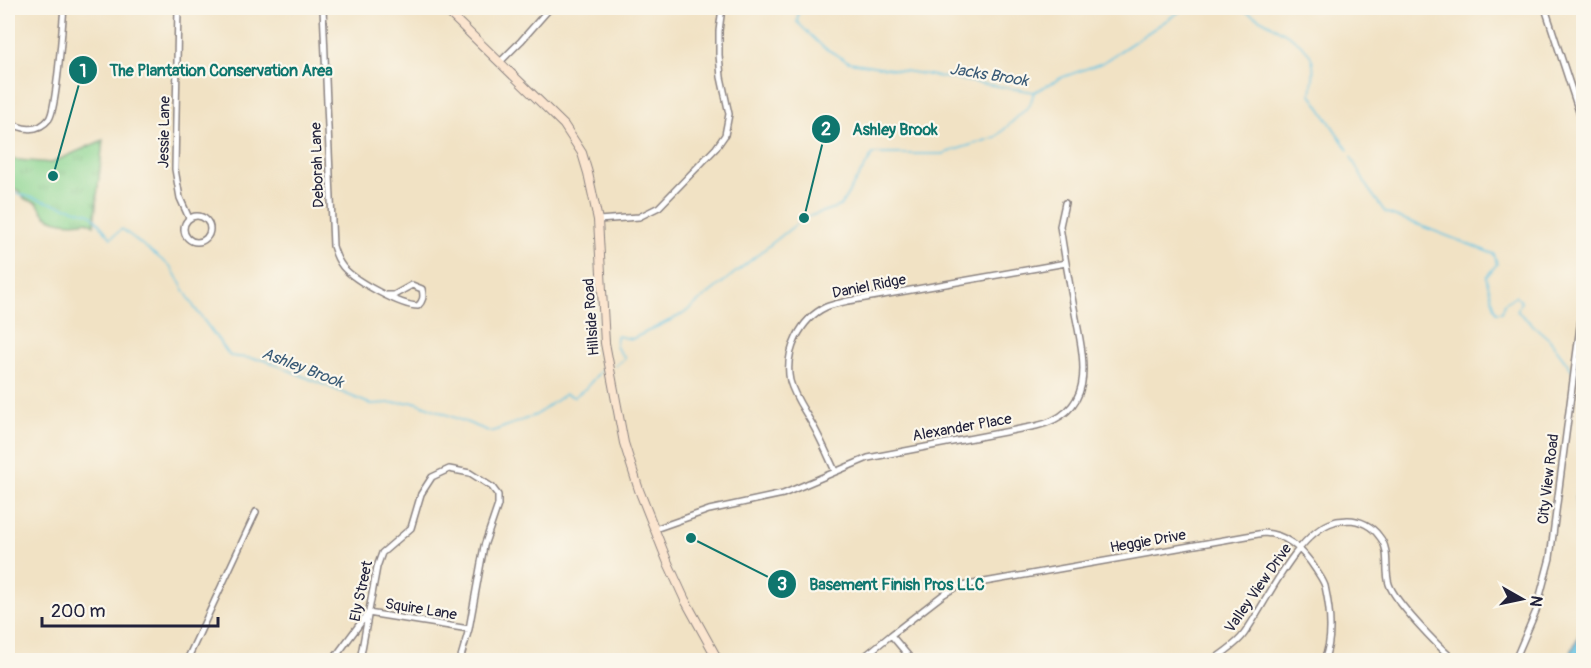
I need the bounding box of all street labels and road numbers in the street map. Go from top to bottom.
street label: Jessie Lane [154,95,175,168]
street label: Deborah Lane [306,121,328,208]
street label: Daniel Ridge [831,270,908,303]
street label: Hillside Road [579,277,604,356]
street label: Alexander Place [911,409,1014,446]
street label: City View Road [1534,433,1563,525]
street label: Heggie Drive [1109,525,1188,558]
street label: Valley View Drive [1221,540,1297,637]
street label: Ely Street [346,558,377,623]
street label: Squire Lane [384,594,459,625]

